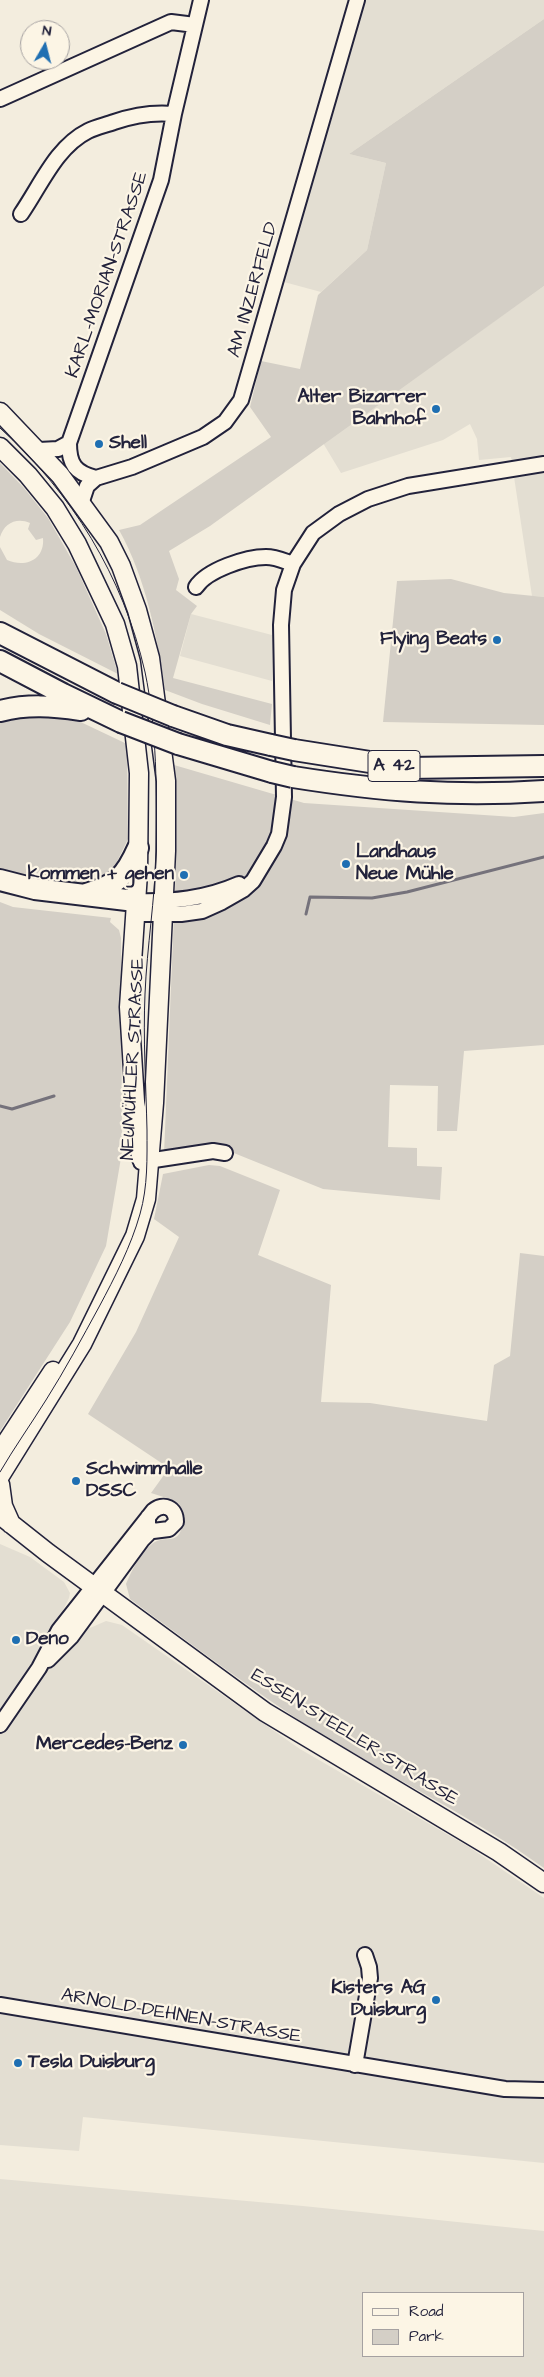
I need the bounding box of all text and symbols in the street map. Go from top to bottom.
north arrow [20,20,70,70]
text: N [41,21,53,42]
street label: KARL-MORIAN-STRASSE [62,169,154,381]
street label: AM INZERFELD [224,220,284,360]
place label: Alter Bizarrer Bahnhof [298,387,426,431]
marker: Alter Bizarrer Bahnhof [430,403,442,415]
place label: Shell [109,433,147,455]
marker: Shell [93,438,105,450]
place label: Flying Beats [380,629,487,651]
marker: Flying Beats [491,634,503,646]
road number: A 42 [368,750,420,781]
place label: Landhaus Neue Mühle [356,842,454,886]
marker: Landhaus Neue Mühle [340,858,352,870]
place label: kommen + gehen [28,864,174,886]
marker: kommen + gehen [178,869,190,881]
street label: NEUMÜHLER STRASSE [117,957,151,1161]
place label: Schwimmhalle DSSC [86,1459,203,1503]
marker: Schwimmhalle DSSC [70,1475,82,1487]
place label: Deno [26,1629,69,1651]
marker: Deno [10,1634,22,1646]
street label: ESSEN-STEELER-STRASSE [246,1665,462,1811]
place label: Mercedes-Benz [36,1734,173,1756]
marker: Mercedes-Benz [177,1739,189,1751]
place label: Kisters AG Duisburg [331,1978,426,2022]
street label: ARNOLD-DEHNEN-STRASSE [59,1985,303,2049]
marker: Kisters AG Duisburg [430,1994,442,2006]
place label: Tesla Duisburg [28,2052,155,2074]
marker: Tesla Duisburg [12,2057,24,2069]
legend [362,2292,524,2357]
text: Road [409,2301,443,2322]
text: Park [409,2326,444,2347]

